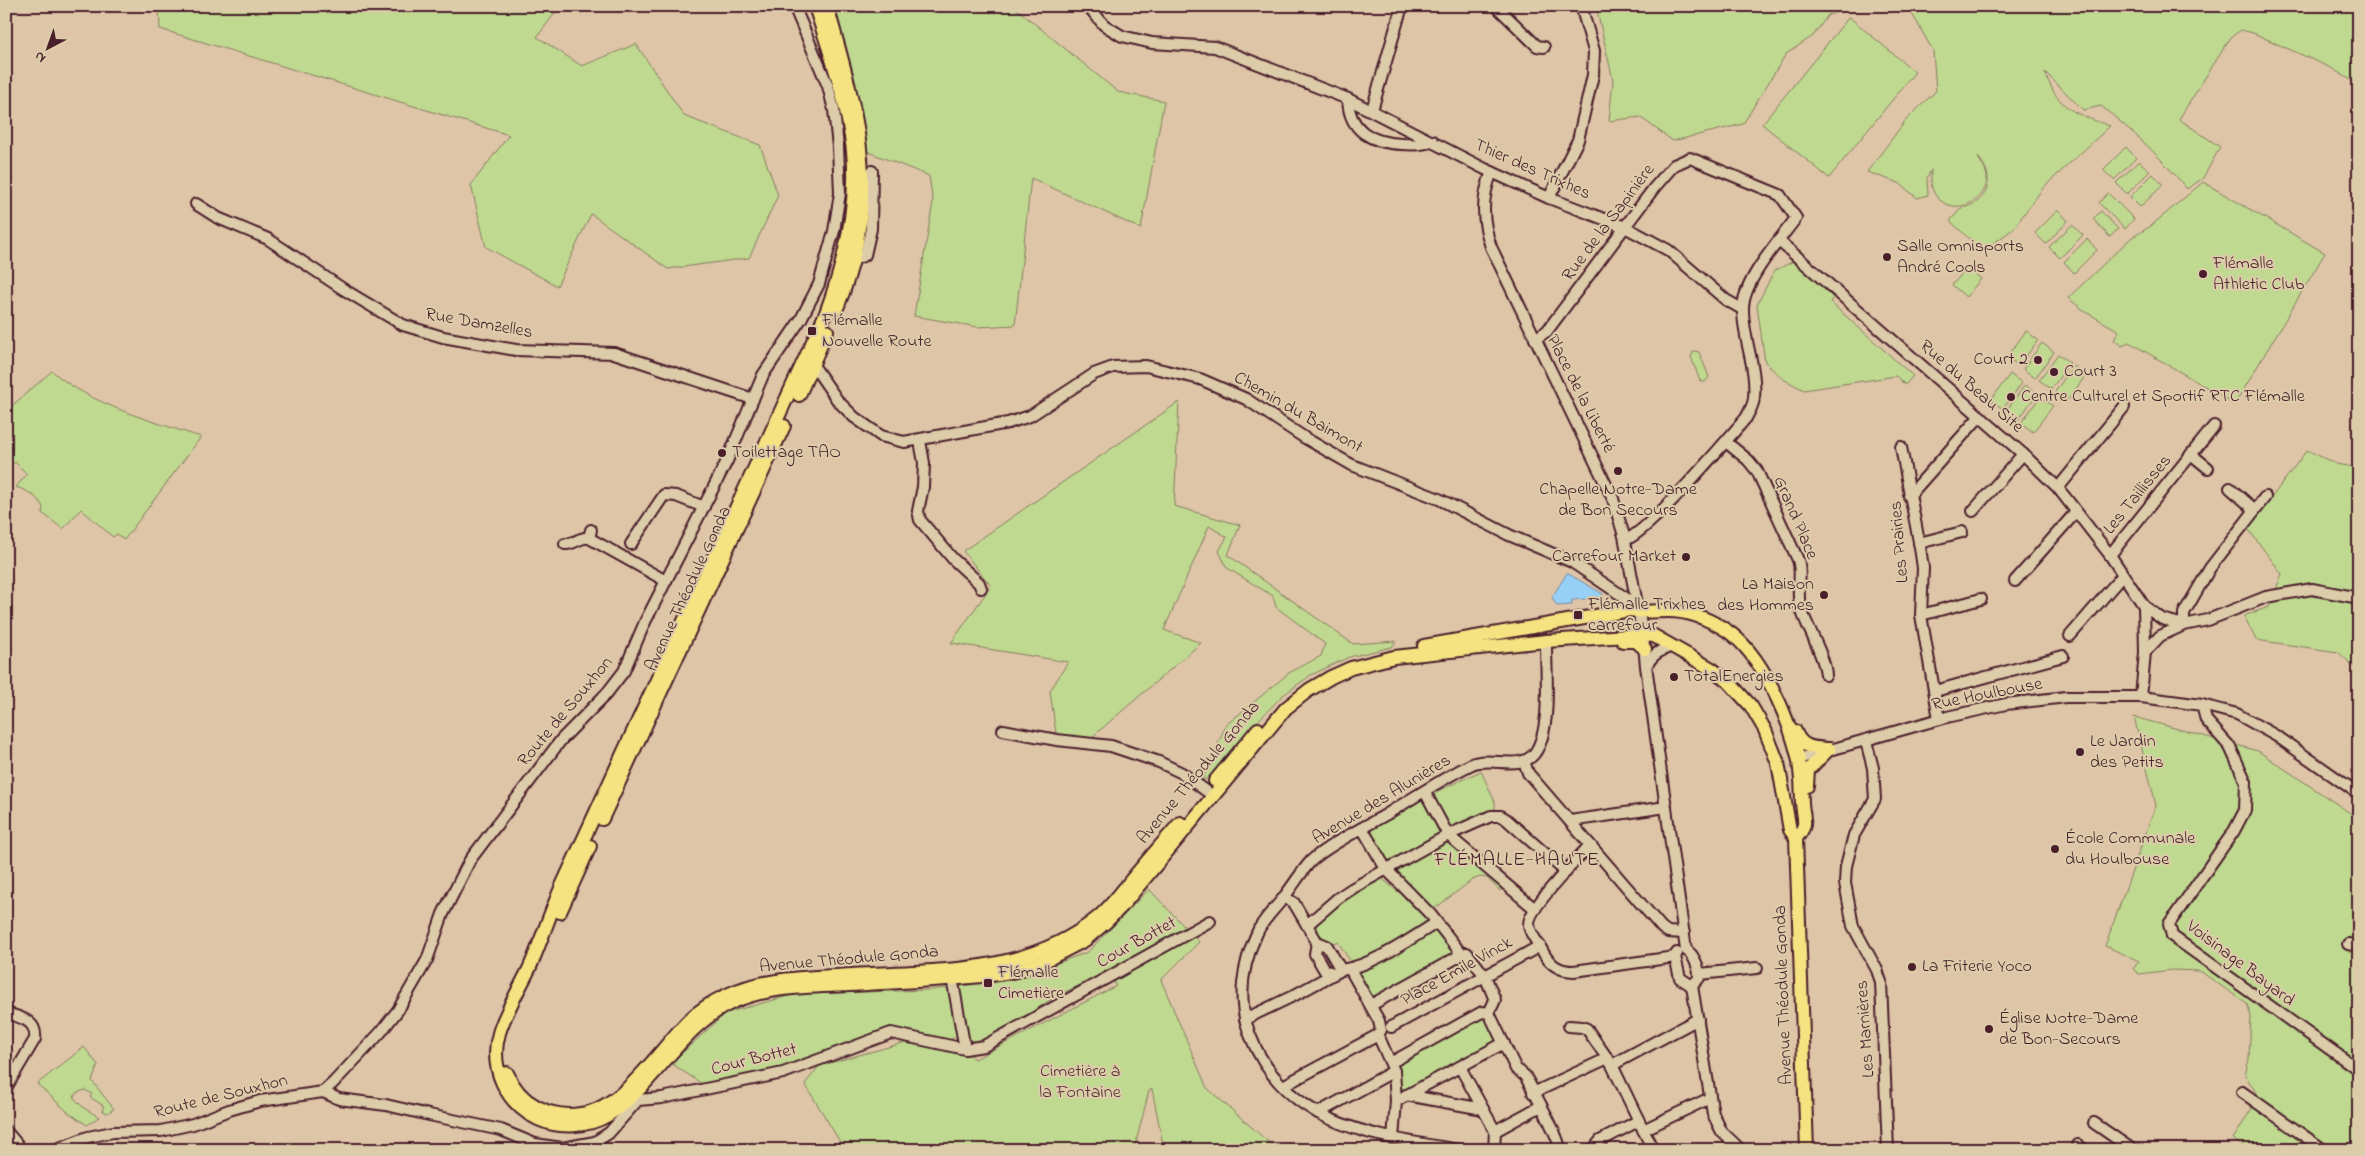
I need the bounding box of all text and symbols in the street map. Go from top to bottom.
north arrow [22,22,72,72]
text: N [30,46,51,68]
street label: Thier des Trixhes [1470,133,1594,207]
street label: Rue de la Sapinière [1556,158,1662,287]
place label: Salle Omnisports André Cools [1897,234,2024,281]
marker: Salle Omnisports André Cools [1881,251,1893,263]
place label: Flémalle Athletic Club [2212,251,2305,298]
marker: Flémalle Athletic Club [2197,268,2209,280]
street label: Rue Damzelles [423,302,535,346]
place label: Flémalle Nouvelle Route [821,308,933,355]
marker: Flémalle Nouvelle Route [806,325,818,337]
street label: Place de la Liberté [1539,330,1621,459]
street label: Rue du Beau Site [1913,334,2030,440]
place label: Court 2 [1973,347,2028,373]
marker: Court 2 [2032,354,2044,366]
place label: Court 3 [2064,359,2117,385]
street label: Chemin du Baimont [1229,365,1367,461]
marker: Court 3 [2048,366,2060,378]
place label: Centre Culturel et Sportif RTC Flémalle [2021,384,2306,410]
marker: Centre Culturel et Sportif RTC Flémalle [2005,391,2017,403]
place label: Toilettage TAO [732,440,841,467]
marker: Toilettage TAO [716,447,728,459]
street label: Les Taillisses [2098,449,2178,541]
marker: Chapelle Notre-Dame de Bon Secours [1612,465,1624,477]
street label: Grand Place [1766,472,1825,565]
place label: Chapelle Notre-Dame de Bon Secours [1539,477,1698,524]
street label: Les Prairies [1883,500,1917,584]
street label: Avenue Théodule Gonda [639,502,739,676]
place label: Carrefour Market [1552,544,1676,570]
marker: Carrefour Market [1680,551,1692,563]
place label: La Maison des Hommes [1717,572,1814,619]
marker: La Maison des Hommes [1818,589,1830,601]
place label: Flémalle Trixhes carrefour [1587,592,1706,639]
marker: Flémalle Trixhes carrefour [1572,609,1584,621]
street label: Route de Souxhon [512,651,620,773]
place label: TotalEnergies [1684,664,1784,691]
marker: TotalEnergies [1668,671,1680,683]
street label: Rue Houlbouse [1929,671,2045,718]
street label: Avenue Théodule Gonda [1131,696,1267,850]
place label: Le Jardin des Petits [2090,729,2164,776]
marker: Le Jardin des Petits [2074,746,2086,758]
street label: Avenue des Alunières [1308,748,1456,852]
place label: École Communale du Houlbouse [2065,826,2196,873]
marker: École Communale du Houlbouse [2049,843,2061,855]
district label: FLÉMALLE-HAUTE [1433,846,1600,875]
street label: Avenue Théodule Gonda [1768,905,1800,1085]
street label: Cour Bottet [1093,910,1181,976]
street label: Voisinage Bayard [2179,914,2300,1014]
street label: Place Emile Vinck [1397,931,1517,1013]
street label: Avenue Théodule Gonda [758,939,940,981]
place label: La Friterie Yoco [1922,954,2032,980]
place label: Flémalle Cimetière [997,960,1065,1007]
marker: La Friterie Yoco [1906,961,1918,973]
marker: Flémalle Cimetière [982,977,994,989]
street label: Les Marnières [1850,979,1882,1079]
place label: Église Notre-Dame de Bon-Secours [1999,1006,2139,1053]
marker: Église Notre-Dame de Bon-Secours [1983,1023,1995,1035]
street label: Cour Bottet [709,1037,799,1083]
park label: Cimetière à la Fontaine [1039,1059,1122,1106]
street label: Route de Souxhon [151,1068,291,1126]

